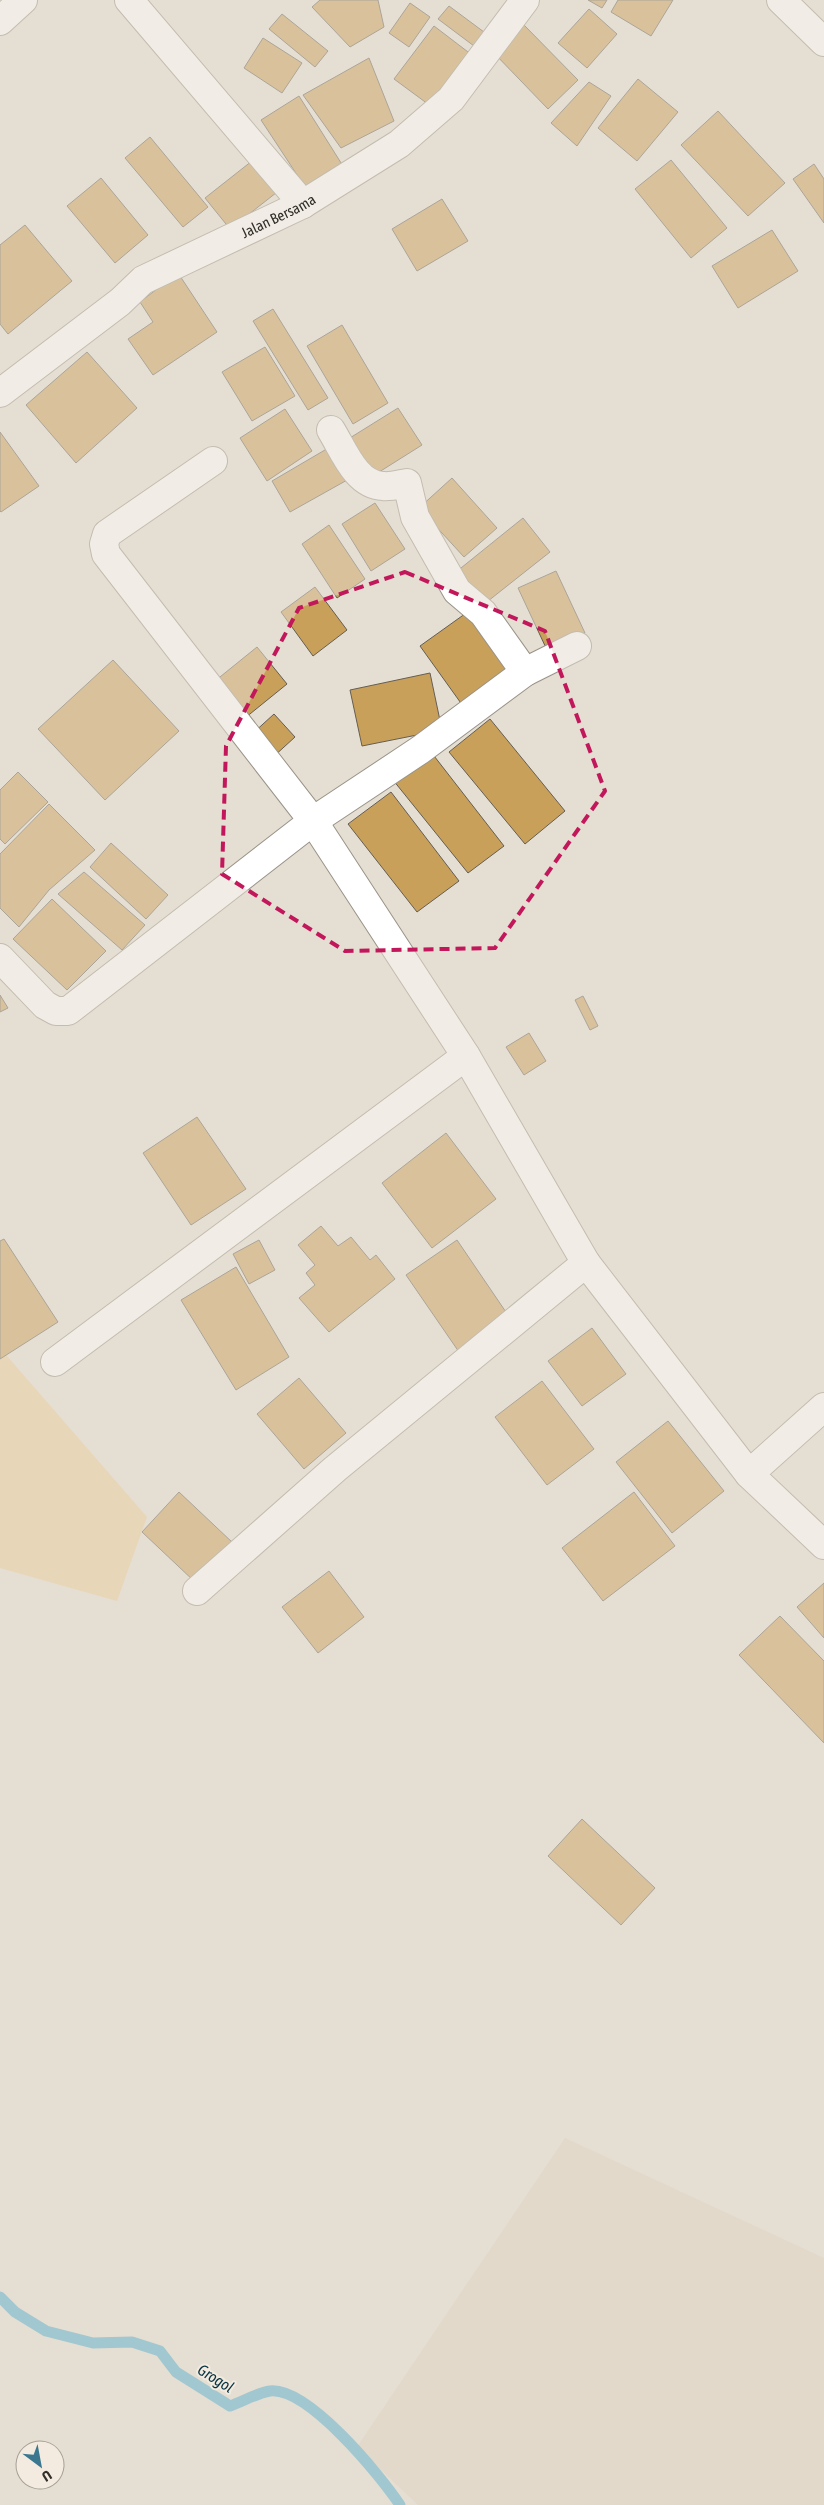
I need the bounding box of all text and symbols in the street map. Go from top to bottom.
street label: Jalan Bersama [238,190,318,241]
water label: Grogol [194,2360,237,2397]
north arrow [15,2440,65,2490]
text: U [39,2467,55,2485]

